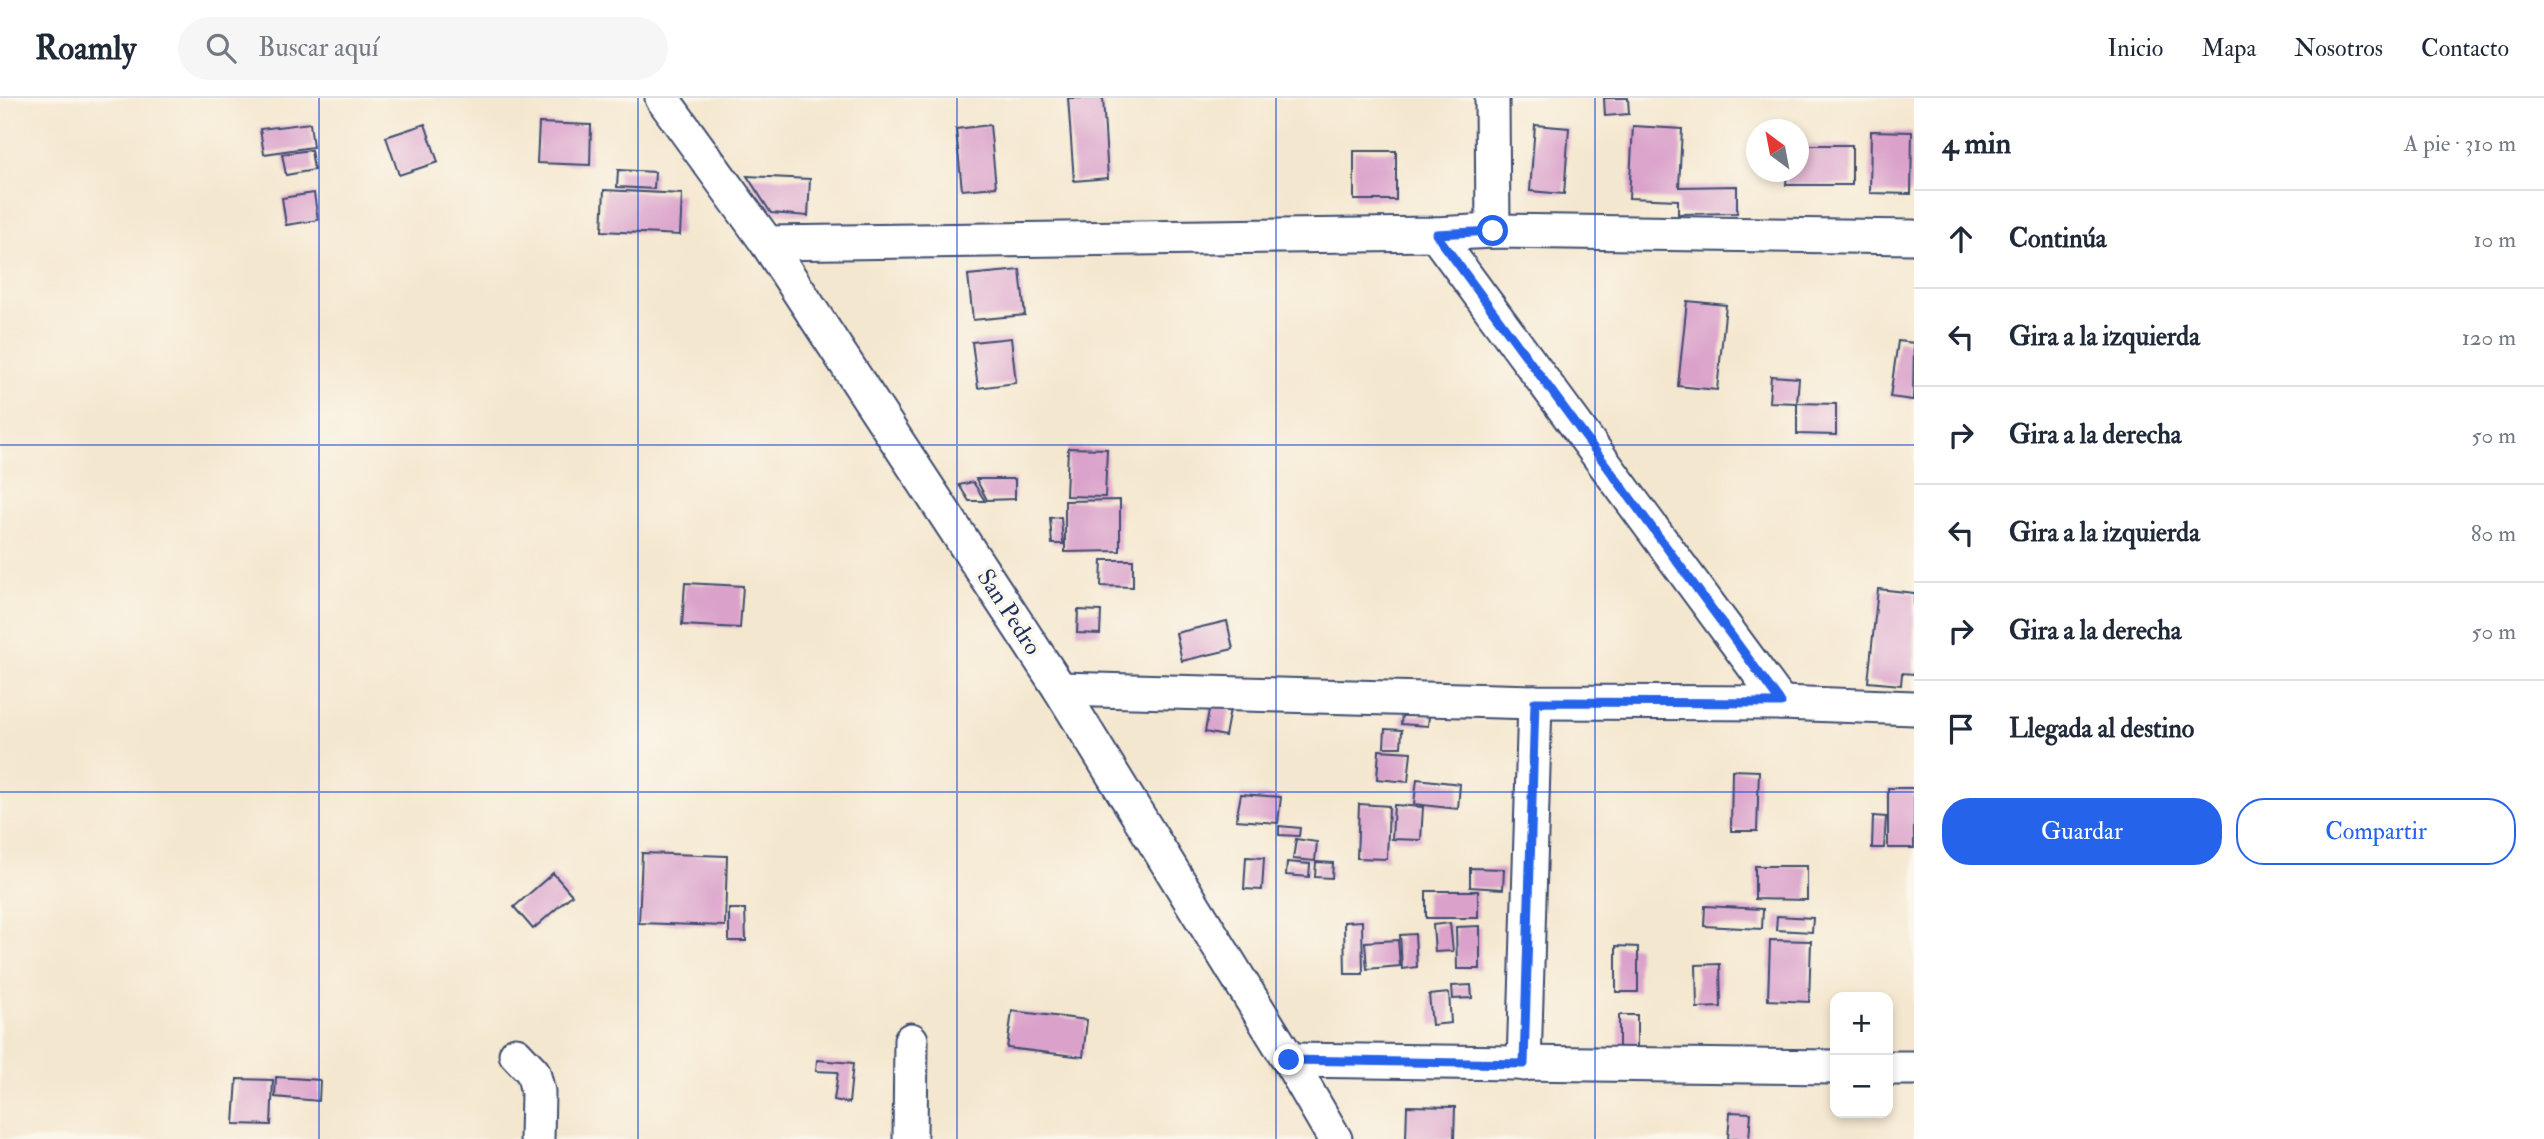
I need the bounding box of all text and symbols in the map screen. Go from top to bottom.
search box [178,17,668,80]
text: Roamly [35,28,136,69]
icon: search [202,29,240,67]
text: Buscar aquí [258,32,379,64]
text: Inicio [2108,33,2163,64]
text: Mapa [2201,33,2256,64]
text: Nosotros [2294,33,2383,64]
text: Contacto [2421,33,2509,64]
north arrow [1746,119,1809,182]
text: 4 min [1942,125,2011,162]
text: A pie · 310 m [2404,129,2516,158]
route start [1477,215,1508,246]
icon: ahead [1942,220,1980,258]
text: Continúa [2009,223,2107,255]
text: 10 m [2473,225,2516,254]
icon: left [1942,318,1980,356]
text: Gira a la izquierda [2009,321,2200,353]
text: 120 m [2462,323,2516,352]
icon: right [1942,416,1980,454]
text: Gira a la derecha [2009,419,2182,451]
text: 50 m [2472,421,2516,450]
icon: left [1942,514,1980,552]
text: Gira a la izquierda [2009,517,2200,549]
text: 80 m [2471,519,2516,548]
street label: San Pedro [970,563,1048,661]
icon: right [1942,612,1980,650]
text: Gira a la derecha [2009,615,2182,647]
text: 50 m [2472,617,2516,646]
icon: arrive [1942,710,1980,748]
text: Llegada al destino [2009,713,2194,745]
button: Guardar [1942,798,2222,865]
button: Compartir [2236,798,2516,865]
map controls [1830,992,1893,1118]
button: + [1830,992,1893,1055]
route end [1273,1044,1304,1075]
button: − [1830,1055,1893,1118]

